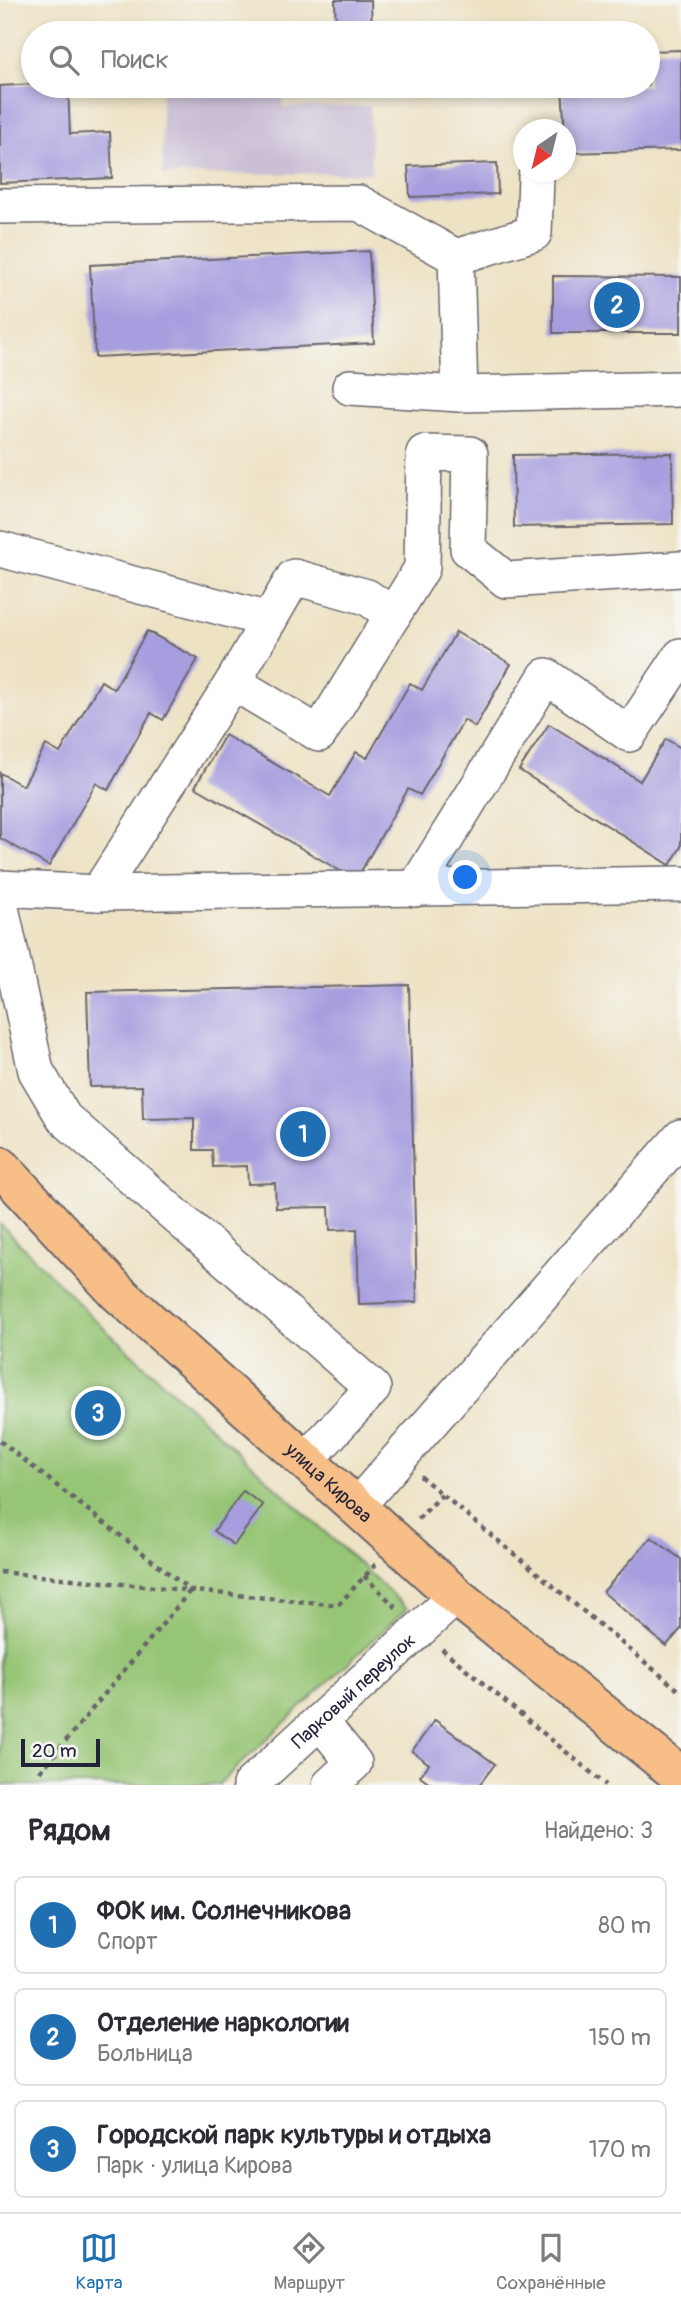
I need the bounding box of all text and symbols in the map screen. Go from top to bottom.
search box [21,21,660,98]
icon: search [45,41,83,79]
text: Поиск [101,44,169,76]
north arrow [513,119,576,182]
pin: 2 [594,279,640,331]
your location [448,860,482,894]
pin: 1 [280,1108,326,1160]
pin: 3 [75,1387,121,1439]
street label: улица Кирова [279,1437,377,1528]
street label: Парковый переулок [287,1628,421,1754]
scale bar [21,1736,100,1768]
text: 20 m [32,1739,77,1763]
text: Рядом [28,1812,111,1849]
text: Найдено: 3 [544,1816,653,1845]
text: ФОК им. Солнечникова [97,1895,351,1927]
text: 1 [49,1911,58,1940]
text: 80 m [598,1911,651,1940]
text: Спорт [97,1927,158,1956]
text: Отделение наркологии [97,2007,349,2039]
text: 2 [47,2023,59,2052]
text: 150 m [588,2023,651,2052]
text: Больница [97,2039,193,2068]
text: Городской парк культуры и отдыха [97,2119,491,2151]
text: 3 [47,2135,59,2164]
text: 170 m [589,2135,651,2164]
text: Парк · улица Кирова [97,2151,293,2180]
tab: Карта [75,2229,123,2295]
tab: Маршрут [274,2229,345,2295]
tab: Сохранённые [496,2229,606,2295]

